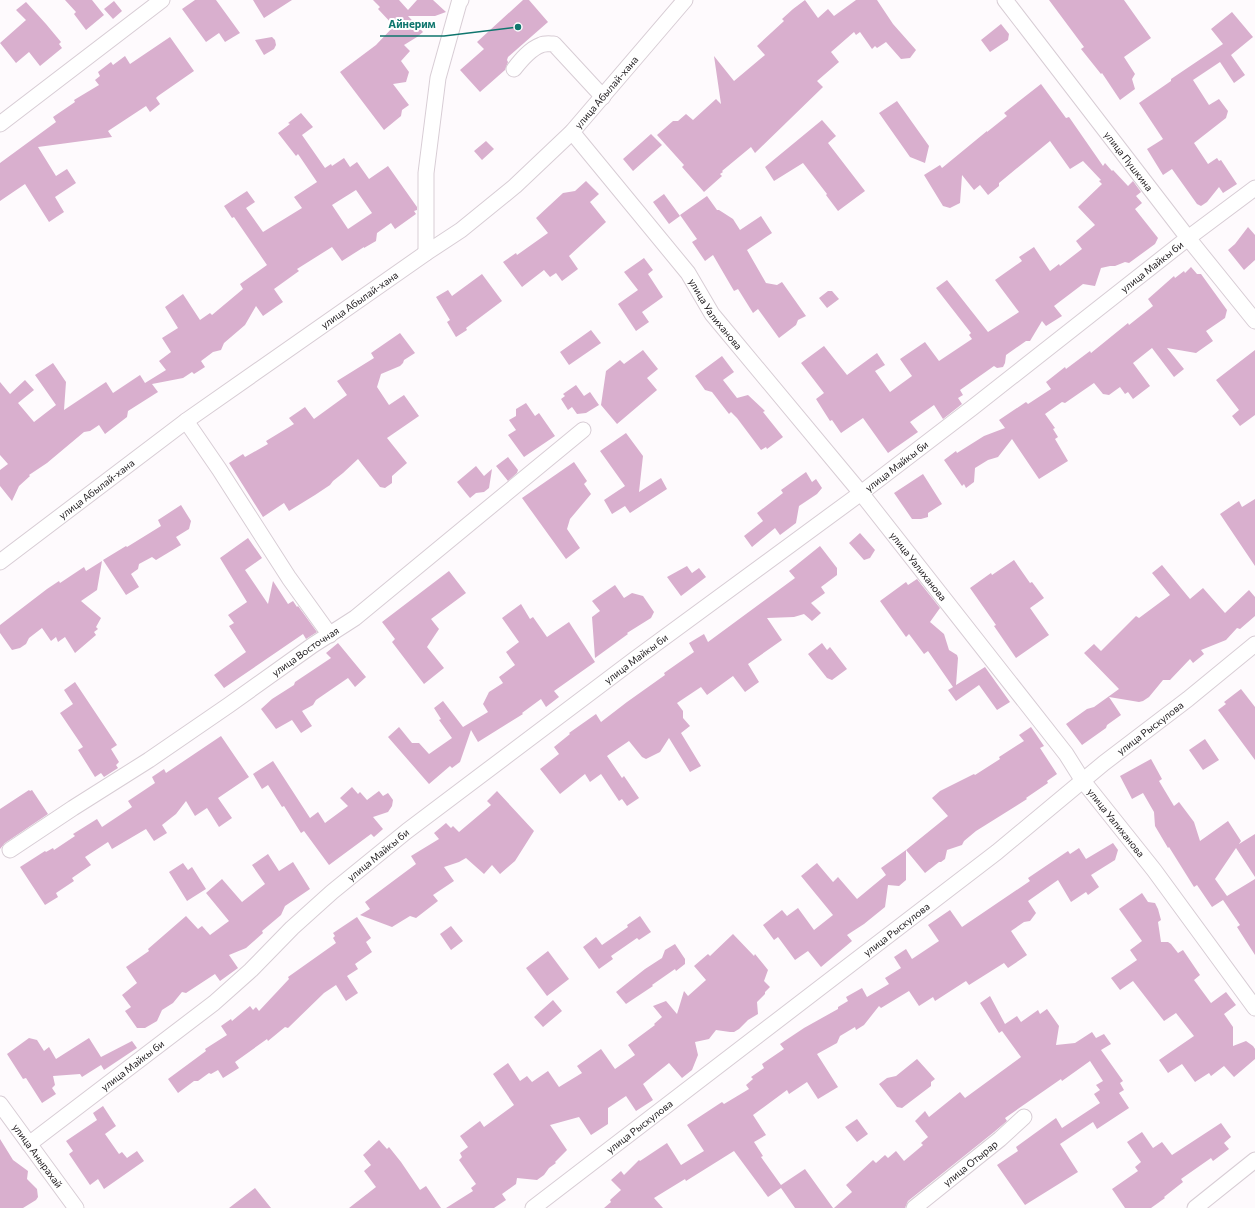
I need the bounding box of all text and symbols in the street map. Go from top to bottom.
callout: Айнерим [380,13,444,36]
text: Айнерим [388,17,436,30]
street label: улица Абылай-хана [572,53,641,131]
street label: улица Пушкина [1102,129,1156,193]
street label: улица Майкы би [1118,238,1185,295]
street label: улица Абылай-хана [318,269,400,331]
street label: улица Уалиханова [686,276,745,352]
street label: улица Майкы би [863,438,930,494]
street label: улица Абылай-хана [56,456,137,521]
street label: улица Уалиханова [888,529,949,603]
street label: улица Восточная [269,624,341,679]
street label: улица Майкы би [602,631,670,686]
street label: улица Рыскулова [1115,699,1186,757]
street label: улица Уалиханова [1085,786,1147,859]
street label: улица Майкы би [345,826,411,883]
street label: улица Рыскулова [861,900,932,958]
street label: улица Майкы би [98,1037,166,1093]
street label: улица Рыскулова [604,1097,675,1156]
street label: улица Анырахай [10,1121,65,1190]
street label: улица Отырар [941,1137,1000,1188]

